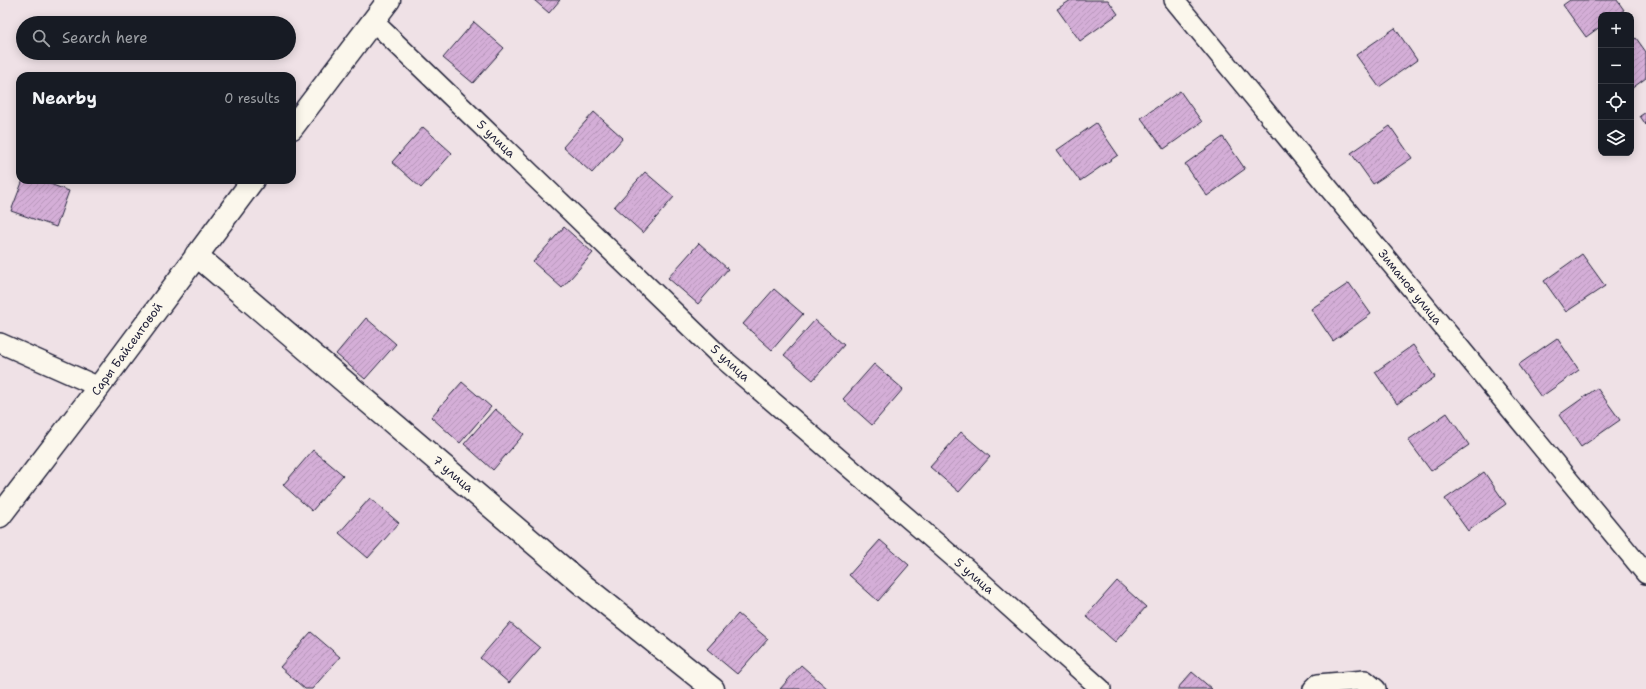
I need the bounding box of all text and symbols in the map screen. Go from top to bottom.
map controls [1598,12,1634,156]
button: + [1598,12,1634,48]
search box [16,16,296,60]
icon: search [30,27,52,49]
text: Search here [62,28,148,48]
button: − [1598,48,1634,84]
button: locate [1598,84,1634,120]
text: Nearby [32,87,97,109]
text: 0 results [224,90,280,107]
street label: 5 улица [473,117,519,162]
button: layers [1598,120,1634,156]
street label: Зиманов улица [1375,246,1446,329]
street label: Сары Байсеитовой [88,299,166,399]
street label: 5 улица [707,341,753,385]
street label: 7 улица [429,452,477,496]
street label: 5 улица [951,554,998,598]

